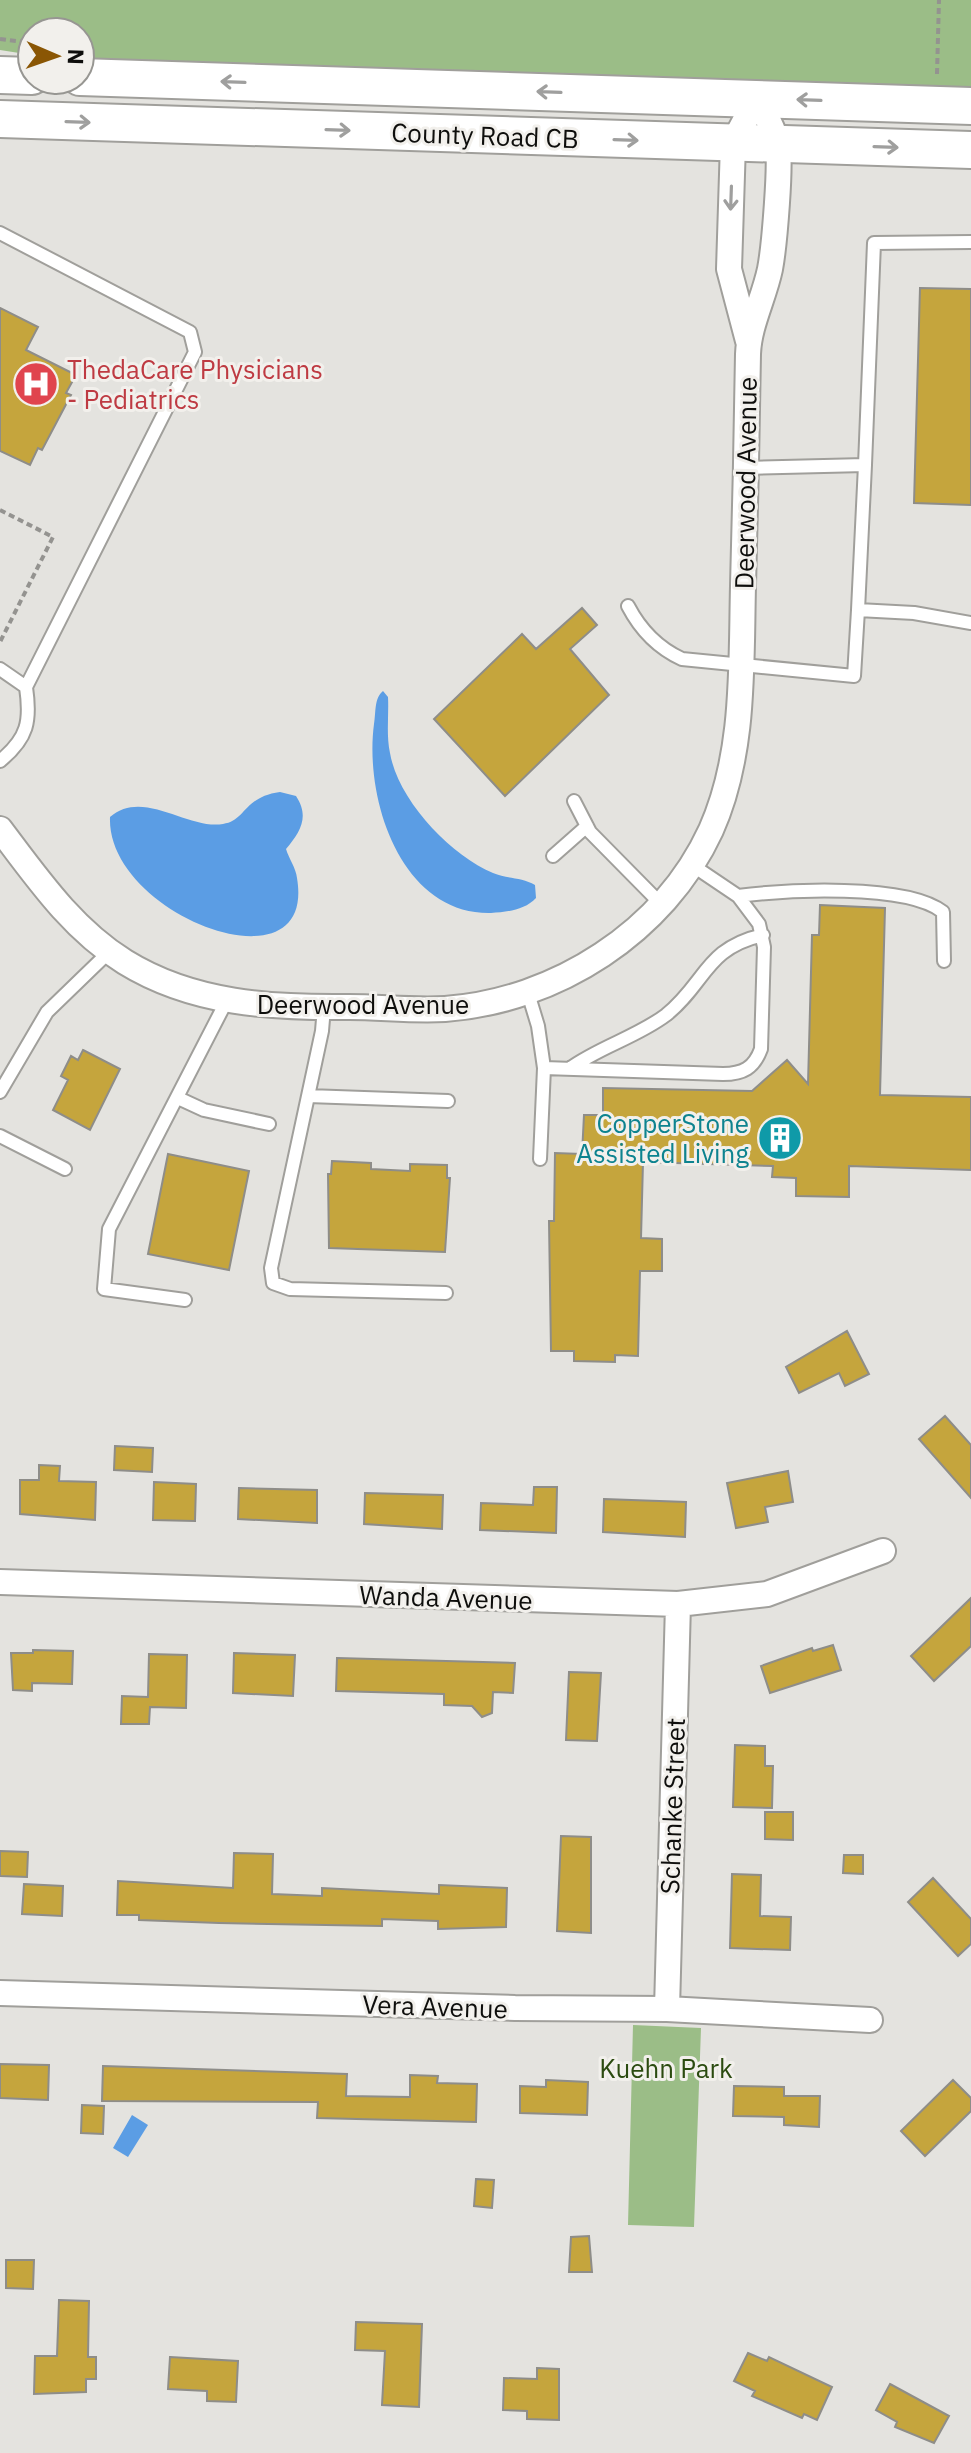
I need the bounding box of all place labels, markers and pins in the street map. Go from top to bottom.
place label: ThedaCare Physicians - Pediatrics [67,352,323,416]
hospital icon: ThedaCare Physicians - Pediatrics [12,360,60,408]
place label: CopperStone Assisted Living [576,1106,749,1170]
building icon: CopperStone Assisted Living [756,1114,804,1162]

